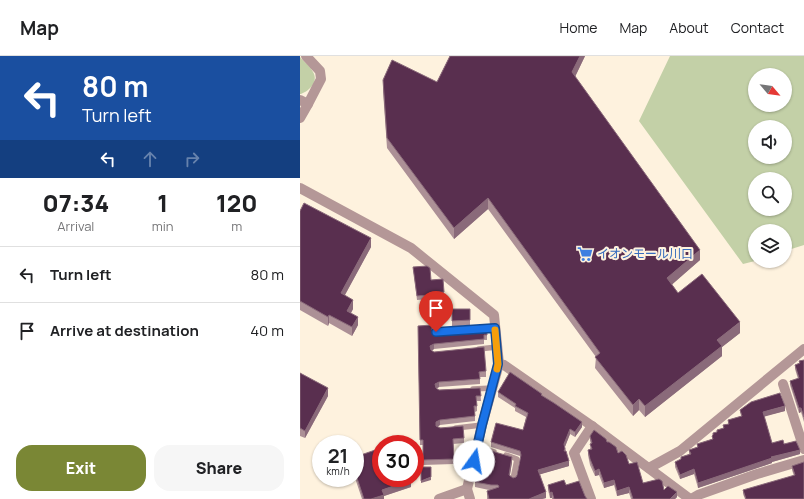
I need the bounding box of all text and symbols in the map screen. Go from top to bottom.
text: Map [20,15,59,41]
text: Home [560,18,597,37]
text: Map [619,18,647,37]
text: About [669,18,709,37]
text: Contact [731,18,784,37]
text: 80 m [82,67,148,105]
north arrow [748,68,792,112]
map controls [748,68,792,268]
icon: left [16,72,68,124]
text: Turn left [82,103,152,127]
button: sound [748,120,792,164]
icon: left [97,148,119,170]
icon: ahead [139,148,161,170]
icon: right [181,148,203,170]
button: search [748,172,792,216]
text: 07:34 [42,186,109,219]
text: 1 [157,186,168,219]
text: 120 [216,186,258,219]
text: Arrival [57,217,94,235]
text: min [152,217,173,235]
text: m [231,217,242,235]
button: layers [748,224,792,268]
supermarket icon: イオンモール川口 [576,245,594,263]
place label: イオンモール川口 [597,245,693,262]
icon: left [16,264,38,286]
text: Turn left [50,264,112,285]
text: 80 m [250,264,284,285]
pin [419,291,453,332]
icon: arrive [425,297,447,319]
icon: arrive [16,320,38,342]
text: Arrive at destination [50,320,199,341]
text: 40 m [250,320,284,341]
speed limit sign: 30 [372,435,424,487]
position arrow [453,440,495,482]
text: 21 [328,442,348,469]
button: Exit [16,445,146,491]
button: Share [154,445,284,491]
text: km/h [326,464,350,478]

